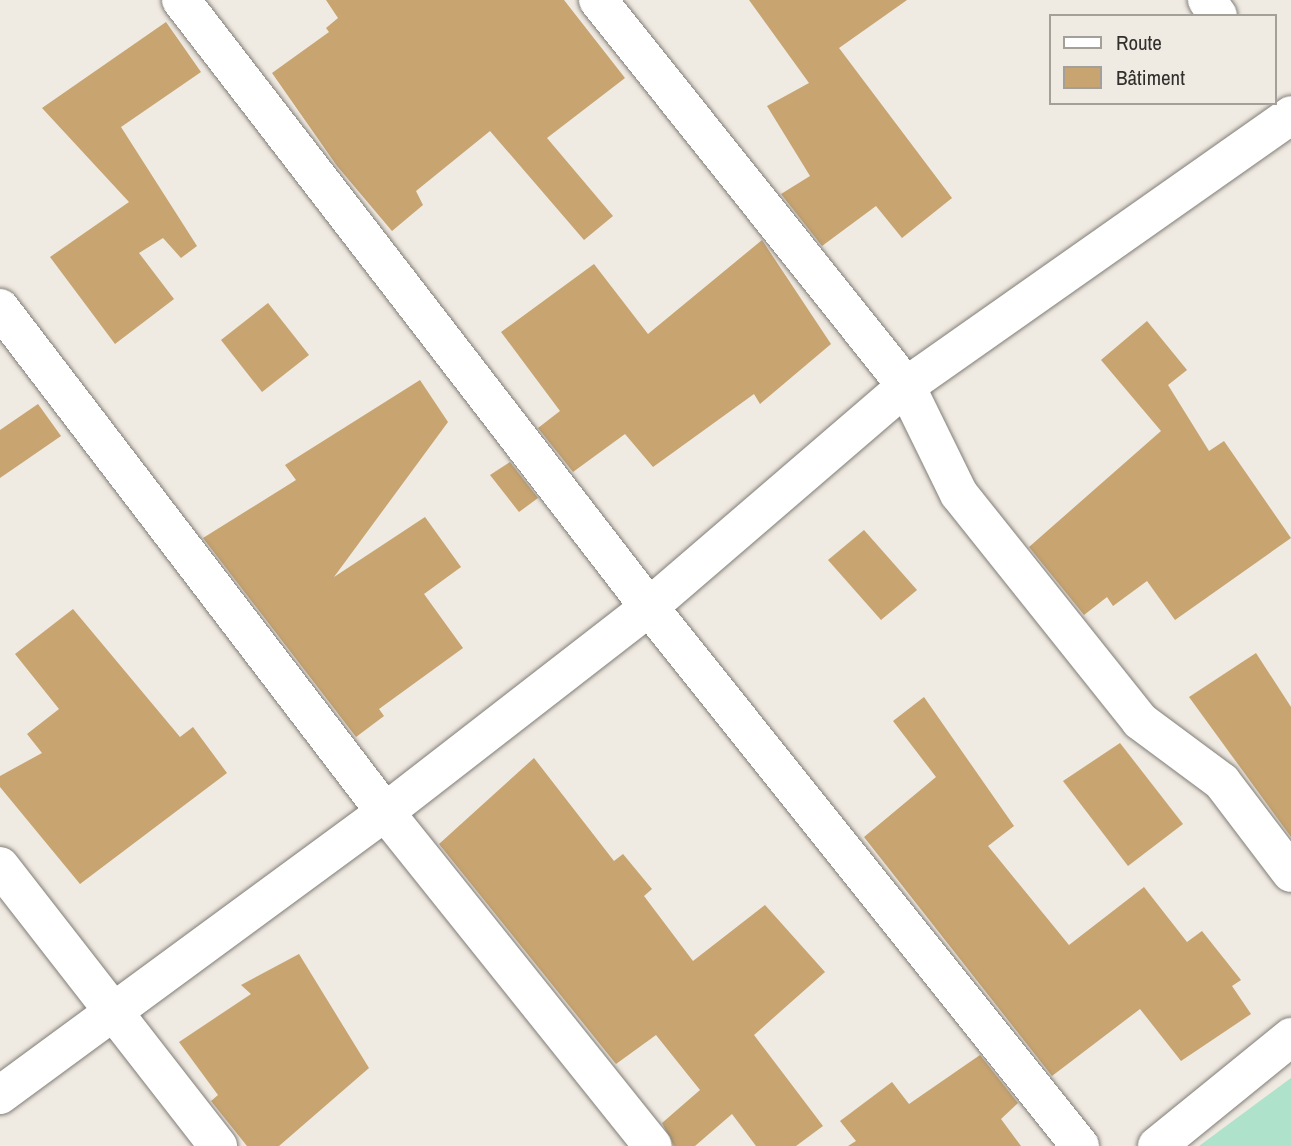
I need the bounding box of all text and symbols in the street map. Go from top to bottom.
legend [1050,14,1277,105]
text: Route [1116,28,1162,57]
text: Bâtiment [1116,63,1185,92]

